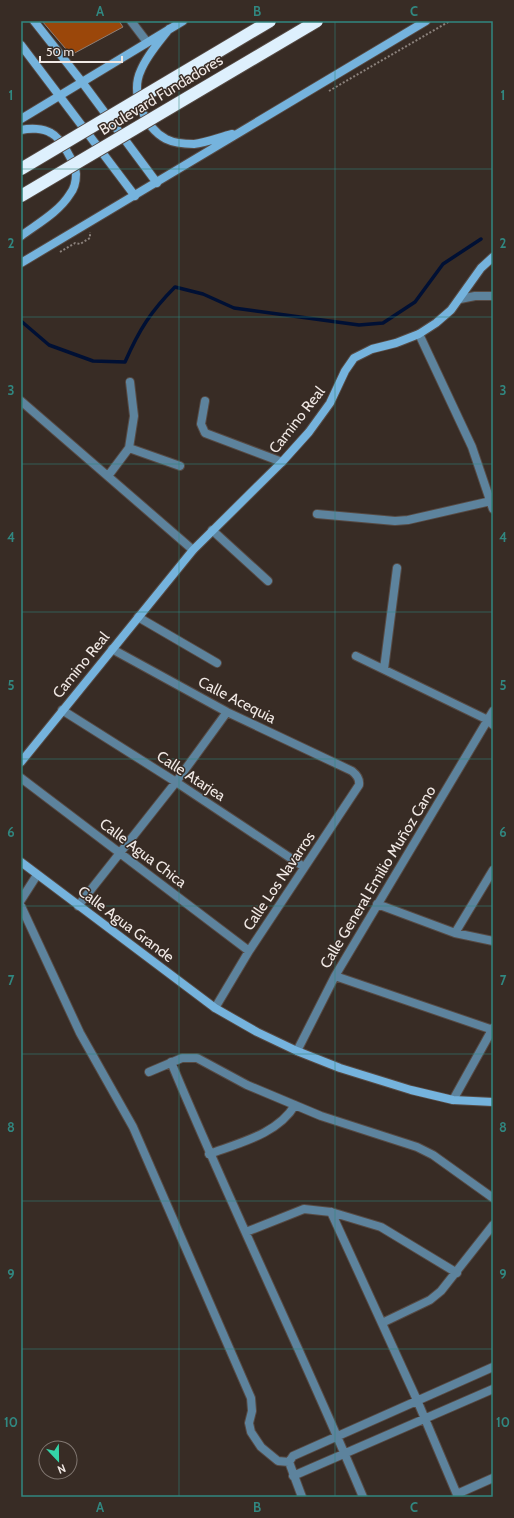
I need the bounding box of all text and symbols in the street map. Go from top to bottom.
text: A [96,3,105,19]
text: B [253,3,261,19]
text: C [410,3,418,19]
scale bar [40,38,122,64]
text: 50 m [46,44,74,59]
street label: Boulevard Fundadores [96,51,226,139]
text: 1 [9,87,13,103]
text: 1 [501,87,505,103]
text: 2 [8,235,15,251]
text: 2 [500,235,507,251]
text: 3 [7,382,15,398]
text: 3 [499,382,507,398]
street label: Camino Real [265,383,329,457]
text: 4 [7,529,15,545]
text: 4 [499,529,507,545]
street label: Camino Real [49,628,113,702]
street label: Calle Acequia [195,673,279,728]
text: 5 [8,677,15,693]
text: 5 [500,677,507,693]
street label: Calle Atarjea [153,747,229,805]
street label: Calle General Emilio Muñoz Cano [316,782,440,972]
street label: Calle Agua Chica [96,814,191,892]
text: 6 [7,824,15,840]
text: 6 [499,824,507,840]
street label: Calle Los Navarros [239,828,319,934]
street label: Calle Agua Grande [74,882,178,966]
text: 7 [8,972,15,988]
text: 7 [500,972,507,988]
text: 8 [7,1119,15,1135]
text: 8 [499,1119,507,1135]
text: 9 [7,1266,15,1282]
text: 9 [499,1266,507,1282]
text: 10 [4,1414,18,1430]
text: 10 [496,1414,510,1430]
north arrow [38,1440,78,1480]
text: N [56,1461,68,1477]
text: A [96,1499,105,1515]
text: B [253,1499,261,1515]
text: C [410,1499,418,1515]

